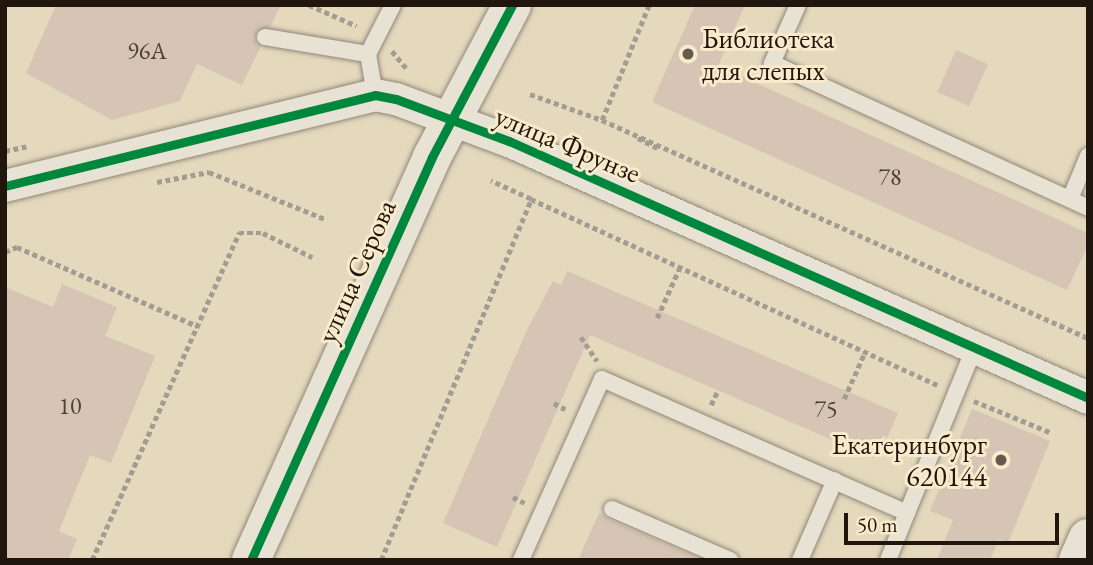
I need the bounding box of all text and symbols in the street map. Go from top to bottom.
place label: Библиотека для слепых [702,21,834,87]
house number: 96А [127,37,167,65]
marker: Библиотека для слепых [680,46,696,62]
street label: улица Фрунзе [490,98,646,190]
house number: 78 [878,163,902,191]
street label: улица Серова [309,194,403,348]
house number: 10 [58,392,82,420]
house number: 75 [814,395,838,423]
place label: Екатеринбург 620144 [832,427,987,493]
marker: Екатеринбург 620144 [993,452,1009,468]
scale bar [848,498,1063,542]
text: 50 m [857,511,898,538]

